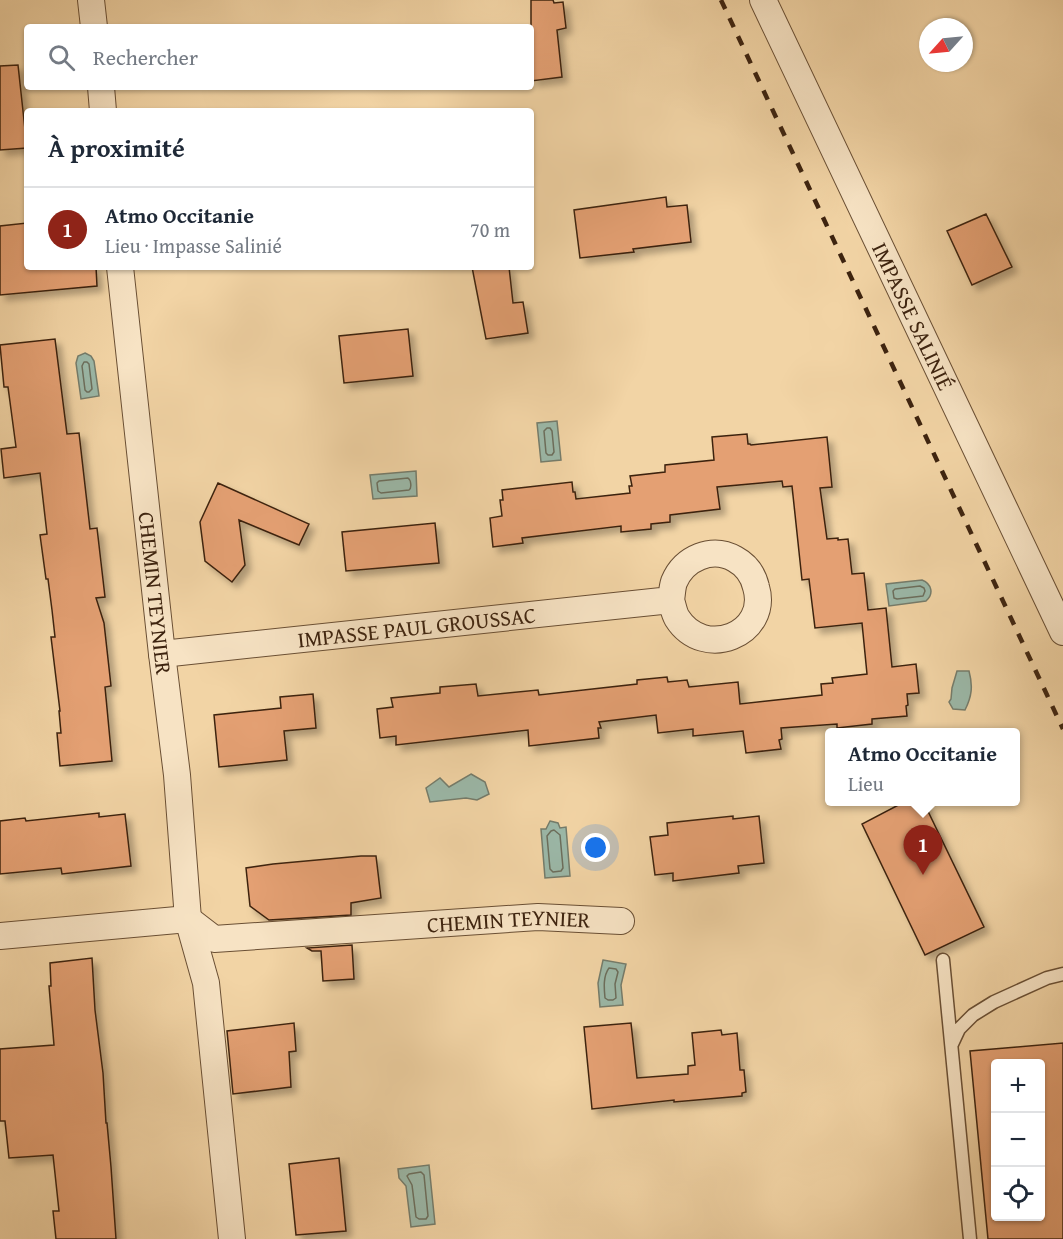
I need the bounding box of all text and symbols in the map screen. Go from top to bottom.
north arrow [919,18,973,72]
search box [24,24,534,90]
icon: search [45,41,78,74]
text: Rechercher [93,41,198,73]
text: À proximité [48,128,185,167]
text: Atmo Occitanie [105,199,254,231]
text: 1 [62,215,73,244]
text: 70 m [470,215,510,244]
text: Lieu · Impasse Salinié [105,231,282,260]
street label: IMPASSE SALINIÉ [864,237,962,395]
street label: CHEMIN TEYNIER [131,510,180,677]
street label: IMPASSE PAUL GROUSSAC [296,598,537,656]
popup [825,728,1020,806]
text: Atmo Occitanie [848,737,997,769]
text: Lieu [848,769,884,798]
pin: 1 [904,826,942,875]
your location [581,833,610,862]
street label: CHEMIN TEYNIER [426,901,591,941]
map controls [991,1059,1045,1221]
button: + [991,1059,1045,1113]
button: − [991,1113,1045,1167]
button: locate [991,1167,1045,1221]

